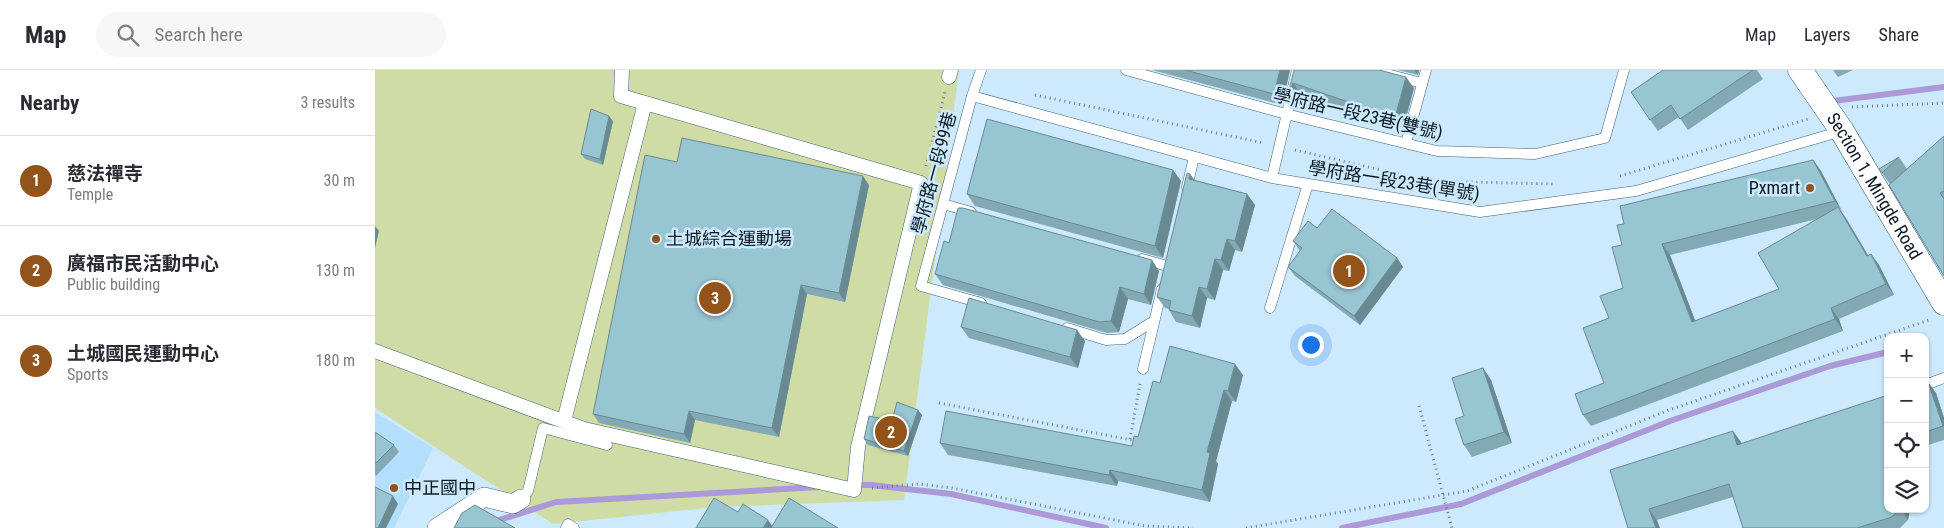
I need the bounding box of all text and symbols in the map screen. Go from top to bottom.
search box [96,12,446,57]
text: Map [25,21,66,49]
icon: search [114,21,142,49]
text: Search here [154,23,243,46]
text: Map [1745,24,1776,45]
text: Layers [1804,24,1851,45]
text: Share [1879,24,1919,45]
street label: 學府路一段23巷(雙號) [1271,84,1445,144]
text: Nearby [20,91,79,115]
text: 3 results [300,93,355,112]
street label: 學府路一段99巷 [907,109,960,236]
street label: Section 1, Mingde Road [1823,109,1927,263]
street label: 學府路一段23巷(單號) [1307,157,1481,205]
text: 慈法禪寺 [67,162,143,185]
text: 1 [32,171,40,190]
text: 30 m [323,171,355,190]
place label: Pxmart [1749,177,1800,198]
marker: Pxmart [1804,182,1816,194]
text: Temple [67,185,113,204]
place label: 土城綜合運動場 [666,228,792,249]
marker: 土城綜合運動場 [650,233,662,245]
text: 廣福市民活動中心 [67,252,219,275]
pin: 1 [1333,252,1365,290]
text: 2 [32,261,40,280]
text: 130 m [316,261,355,280]
text: Public building [67,275,160,294]
pin: 3 [699,279,731,317]
your location [1298,332,1324,358]
map controls [1884,333,1929,513]
button: + [1884,333,1929,378]
text: 土城國民運動中心 [67,342,219,365]
text: 3 [32,351,40,370]
text: 180 m [316,351,355,370]
text: Sports [67,365,109,384]
button: − [1884,378,1929,423]
pin: 2 [875,413,907,451]
button: locate [1884,423,1929,468]
button: layers [1884,468,1929,513]
place label: 中正國中 [404,477,476,498]
marker: 中正國中 [388,482,400,494]

